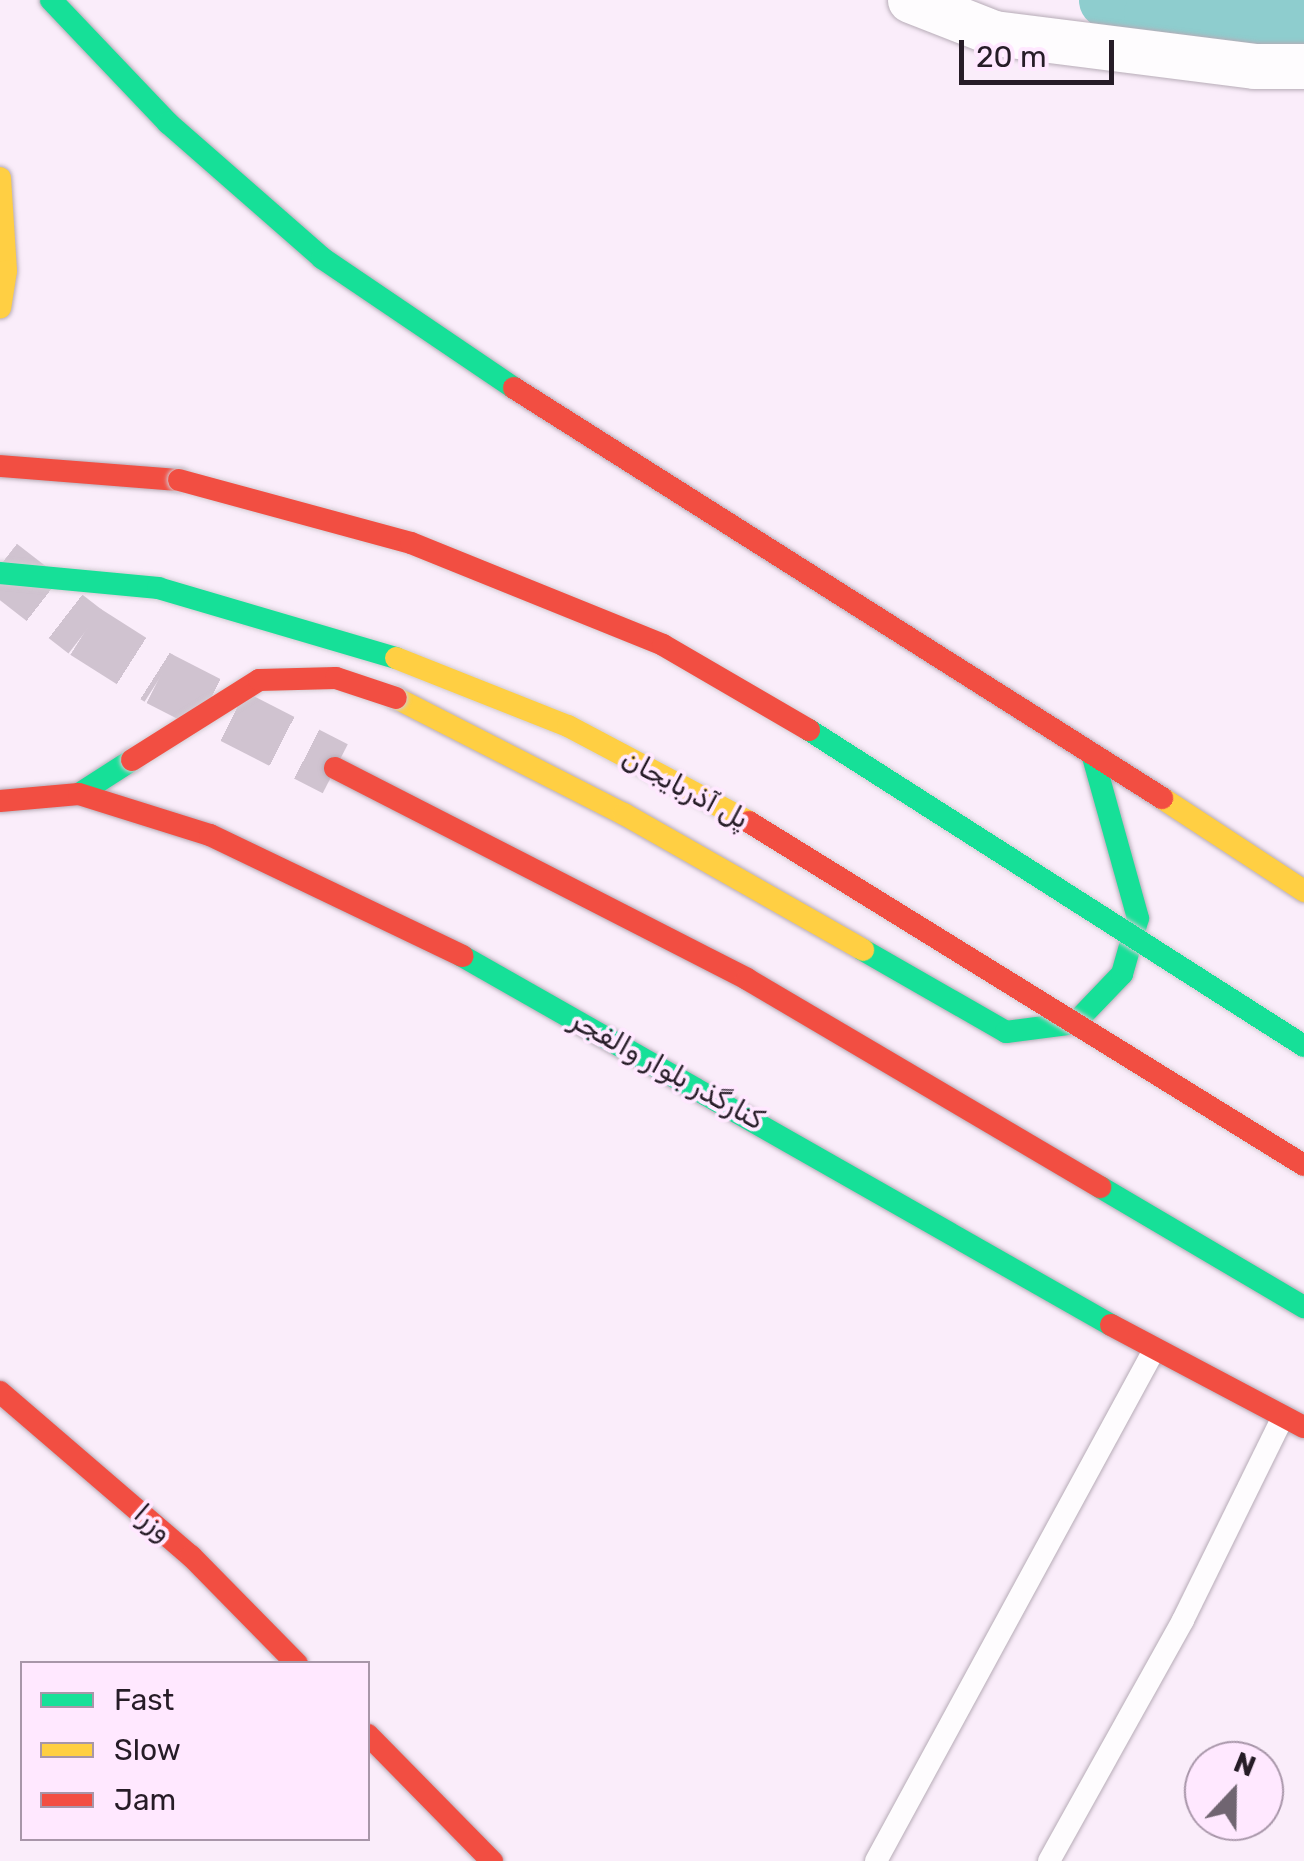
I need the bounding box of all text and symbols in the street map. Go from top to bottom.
scale bar [964,20,1119,82]
text: 20 m [976,39,1047,75]
street label: پل آذربایجان [616,742,754,836]
street label: کنارگذر بلوار والفجر [565,1003,769,1137]
street label: وزرا [127,1497,179,1549]
legend [20,1661,370,1841]
text: Fast [114,1682,174,1718]
text: Slow [114,1732,181,1768]
north arrow [1184,1741,1284,1841]
text: N [1229,1746,1260,1784]
text: Jam [114,1782,176,1818]

